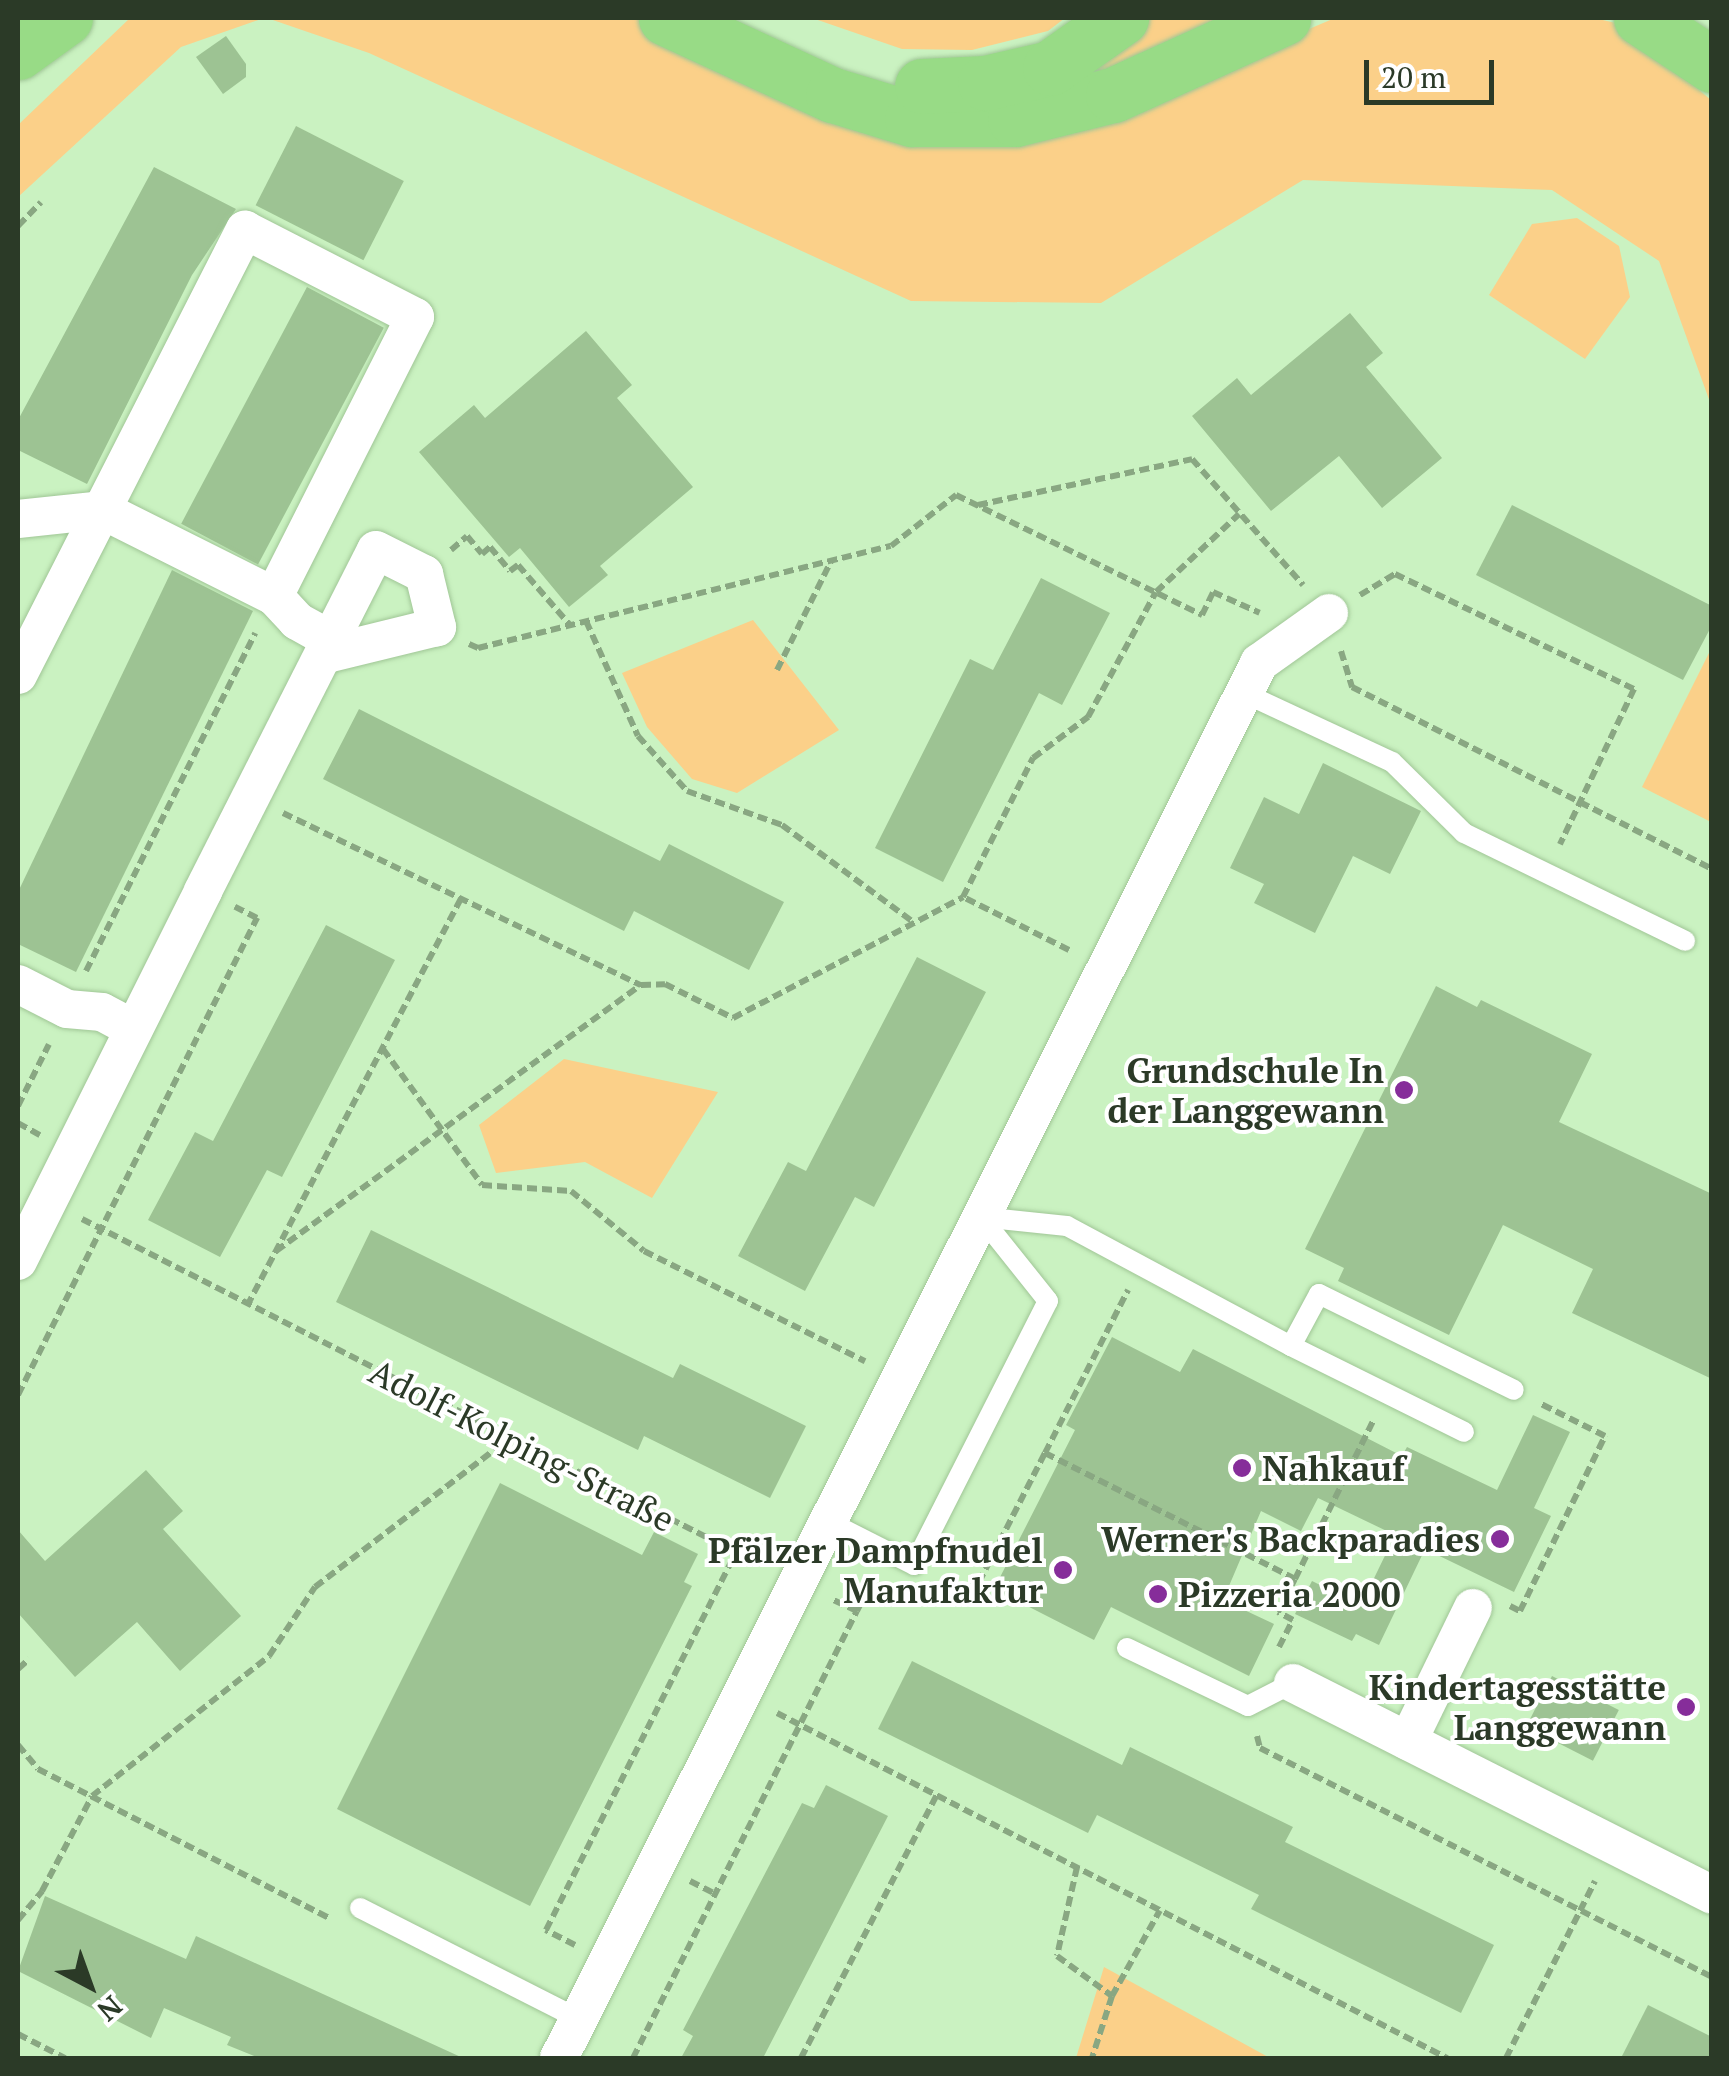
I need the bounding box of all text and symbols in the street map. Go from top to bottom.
scale bar [1369,40,1499,102]
text: 20 m [1381,57,1446,97]
place label: Grundschule In der Langgewann [1107,1049,1384,1131]
marker: Grundschule In der Langgewann [1393,1079,1415,1101]
street label: Adolf-Kolping-Straße [362,1350,682,1540]
place label: Nahkauf [1262,1447,1405,1489]
marker: Nahkauf [1231,1457,1253,1479]
place label: Werner's Backparadies [1101,1518,1480,1560]
marker: Werner's Backparadies [1489,1528,1511,1550]
place label: Pfälzer Dampfnudel Manufaktur [708,1529,1043,1611]
marker: Pfälzer Dampfnudel Manufaktur [1052,1559,1074,1581]
place label: Pizzeria 2000 [1178,1573,1401,1615]
marker: Pizzeria 2000 [1147,1583,1169,1605]
place label: Kindertagesstätte Langgewann [1369,1666,1666,1748]
marker: Kindertagesstätte Langgewann [1675,1696,1697,1718]
north arrow [40,1936,140,2036]
text: N [90,1988,130,2030]

